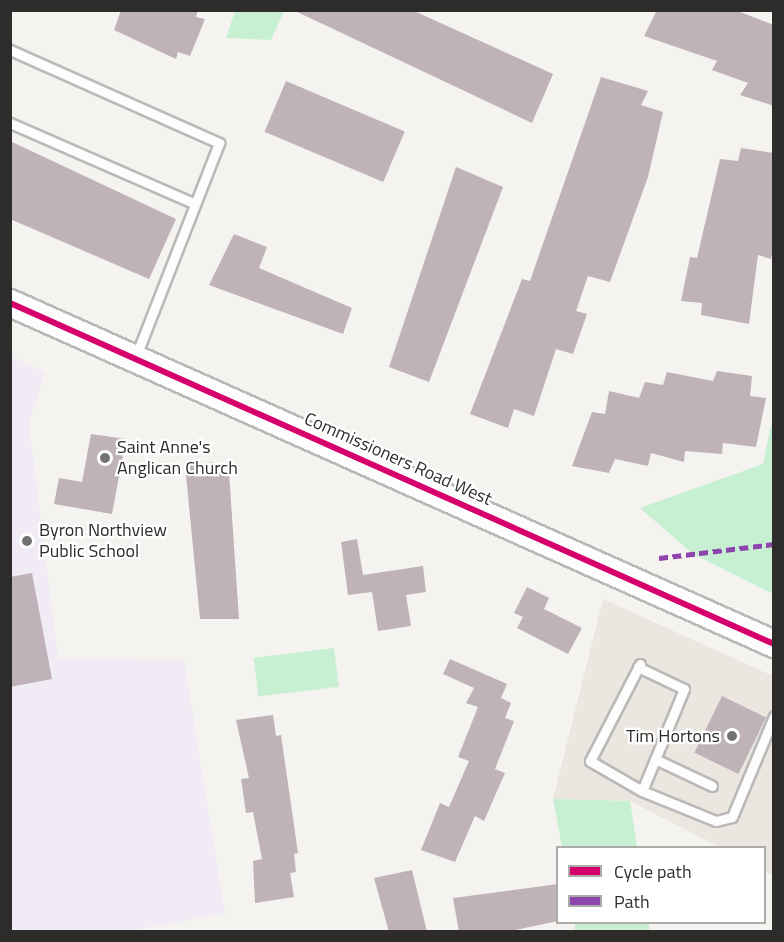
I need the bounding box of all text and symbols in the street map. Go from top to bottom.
street label: Commissioners Road West [301,408,495,510]
place label: Saint Anne's Anglican Church [117,437,238,480]
marker: Saint Anne's Anglican Church [98,451,112,465]
place label: Byron Northview Public School [39,520,167,562]
marker: Byron Northview Public School [20,534,34,548]
place label: Tim Hortons [626,725,720,747]
marker: Tim Hortons [725,729,739,743]
legend [556,846,766,924]
text: Cycle path [614,858,692,885]
text: Path [614,888,650,915]

